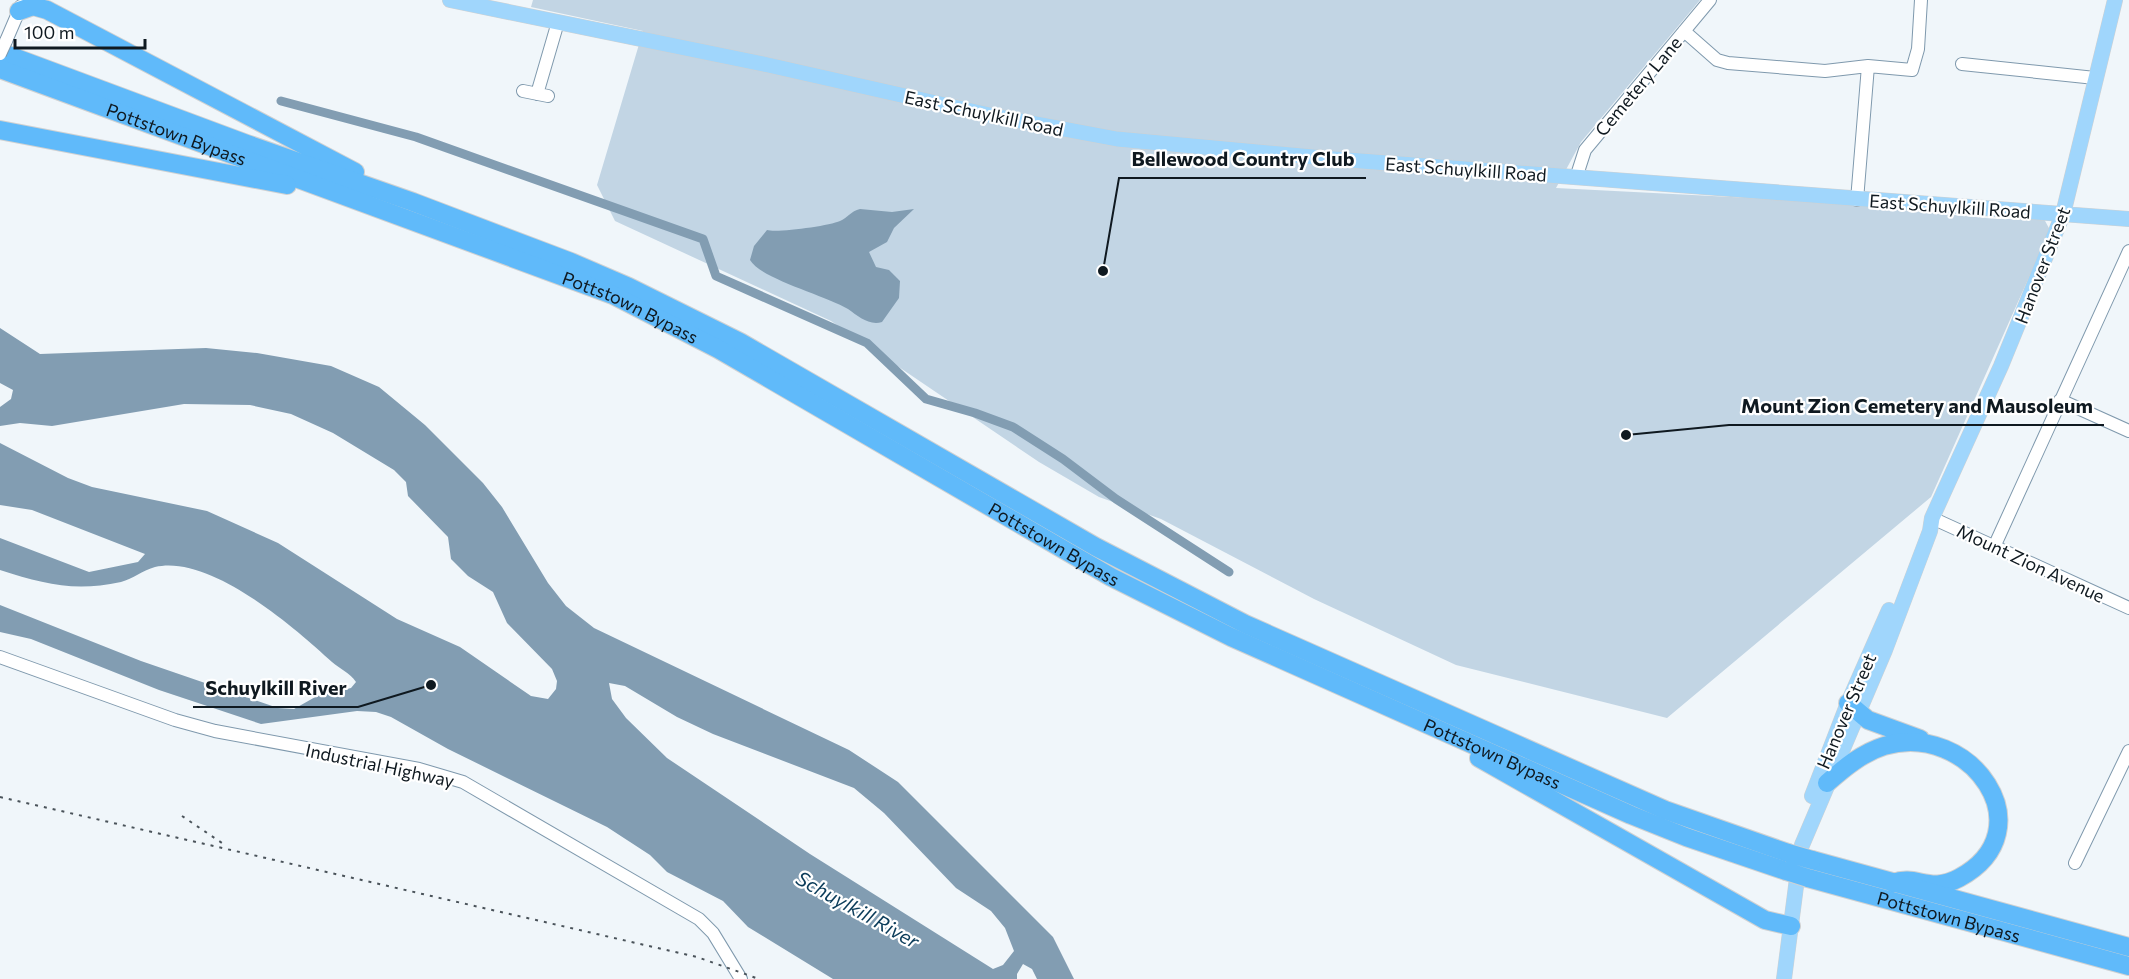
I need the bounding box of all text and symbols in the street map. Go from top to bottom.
scale bar [15,12,146,50]
text: 100 m [24,21,74,43]
street label: Cemetery Lane [1590,32,1686,140]
street label: East Schuylkill Road [903,85,1065,141]
street label: Pottstown Bypass [103,98,250,170]
callout: Bellewood Country Club [1119,140,1366,178]
text: Bellewood Country Club [1132,146,1355,170]
street label: East Schuylkill Road [1385,152,1547,186]
street label: East Schuylkill Road [1869,189,2031,223]
street label: Hanover Street [2010,203,2074,327]
street label: Pottstown Bypass [559,266,702,348]
callout: Mount Zion Cemetery and Mausoleum [1729,387,2104,425]
text: Mount Zion Cemetery and Mausoleum [1741,393,2093,417]
street label: Pottstown Bypass [985,497,1123,590]
street label: Mount Zion Avenue [1954,519,2108,607]
street label: Hanover Street [1812,650,1880,772]
callout: Schuylkill River [193,669,358,707]
text: Schuylkill River [205,675,347,699]
street label: Pottstown Bypass [1420,713,1564,793]
street label: Industrial Highway [304,739,456,791]
water label: Schuylkill River [792,865,925,953]
street label: Pottstown Bypass [1875,886,2023,947]

